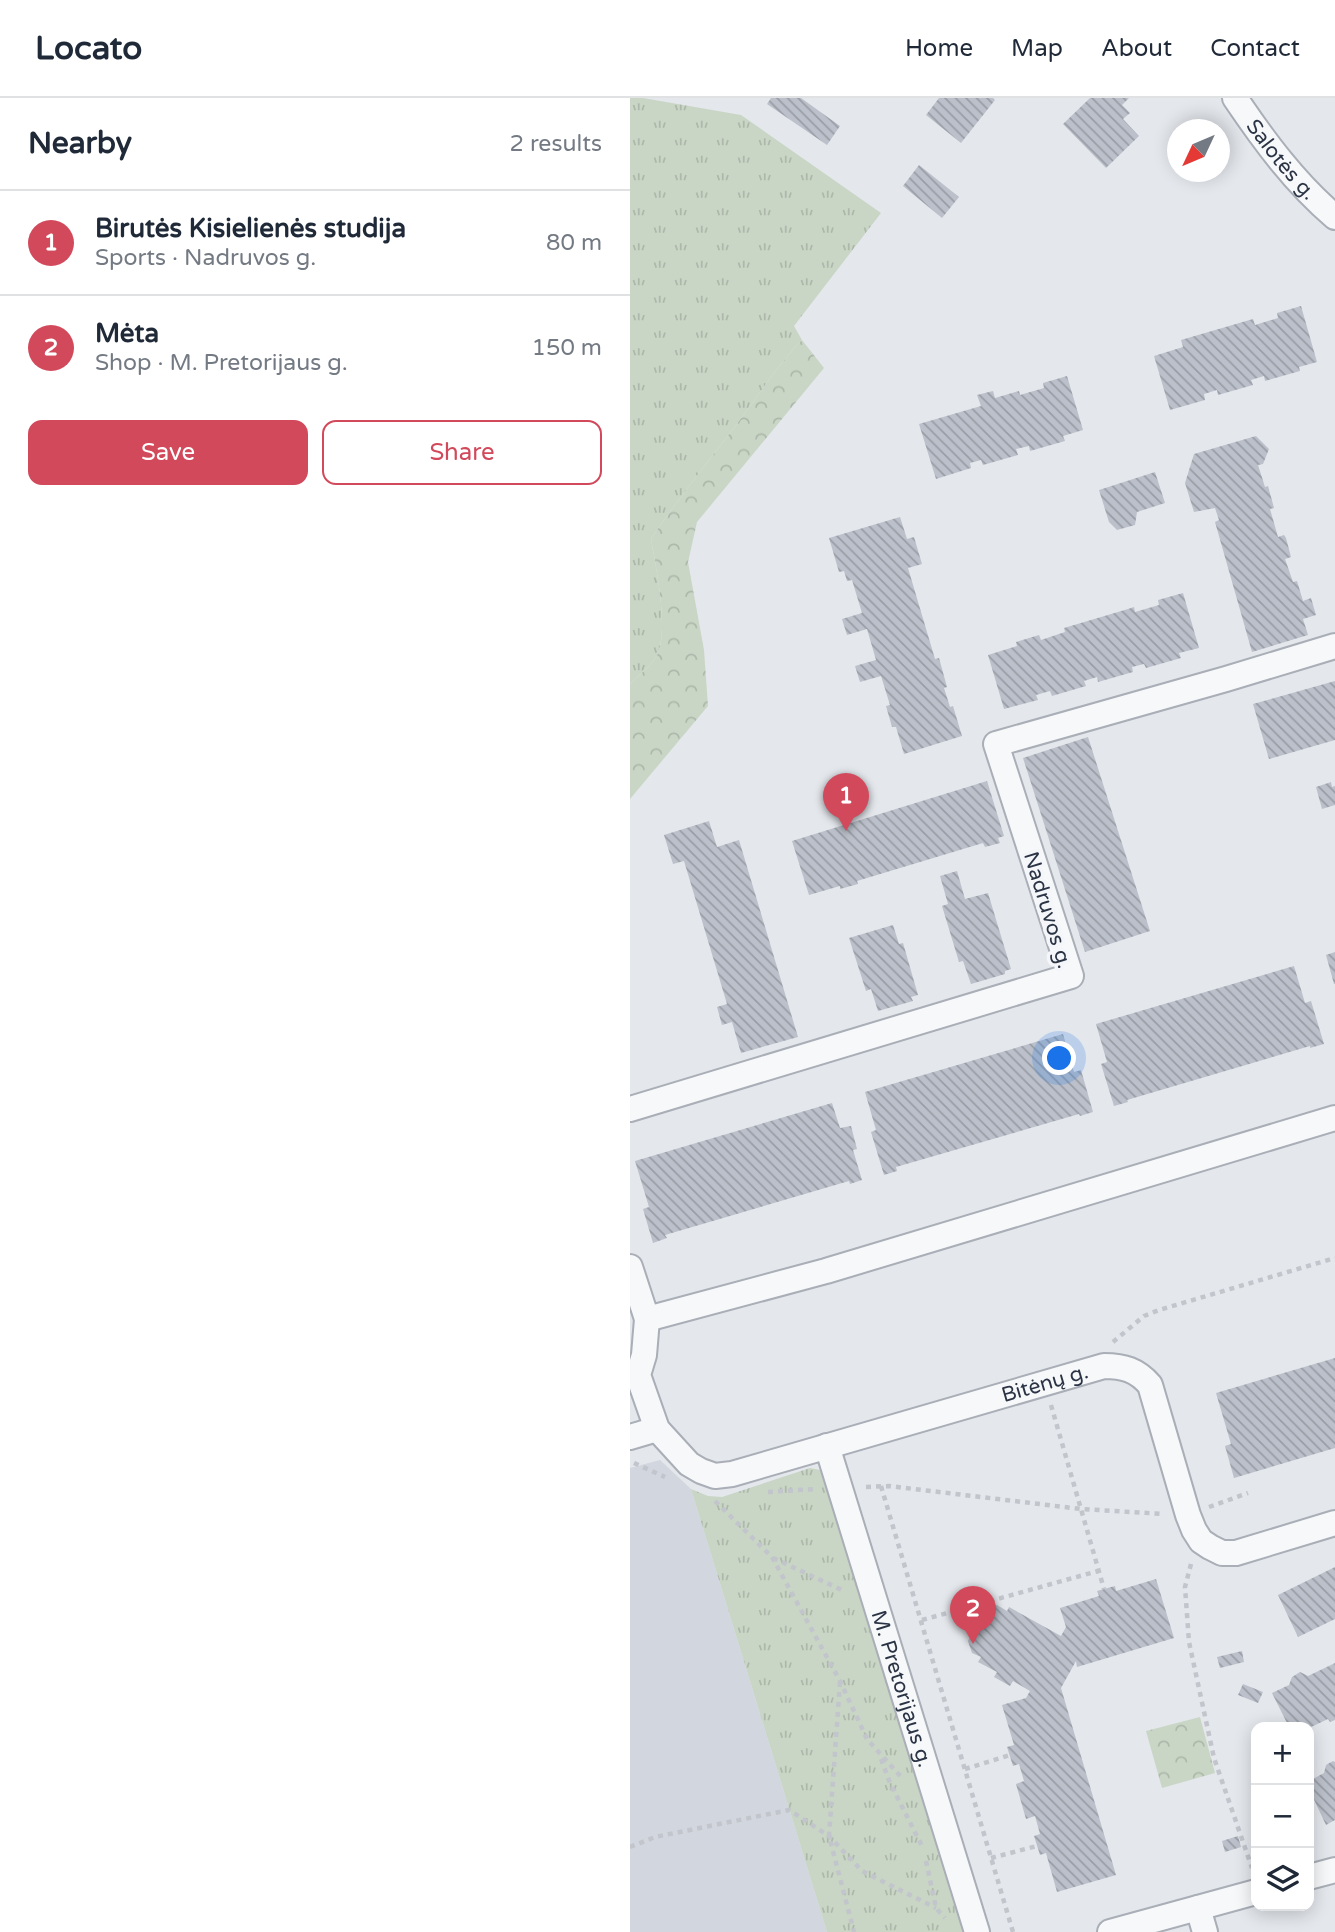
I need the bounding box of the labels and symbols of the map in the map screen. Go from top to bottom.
street label: Salotės g. [1241,115,1321,205]
north arrow [1167,119,1230,182]
pin: 1 [823,773,869,831]
street label: Nadruvos g. [1018,849,1077,972]
your location [1042,1041,1076,1075]
street label: Bitėnų g. [999,1359,1091,1408]
pin: 2 [950,1586,996,1644]
street label: M. Pretorijaus g. [865,1607,937,1770]

